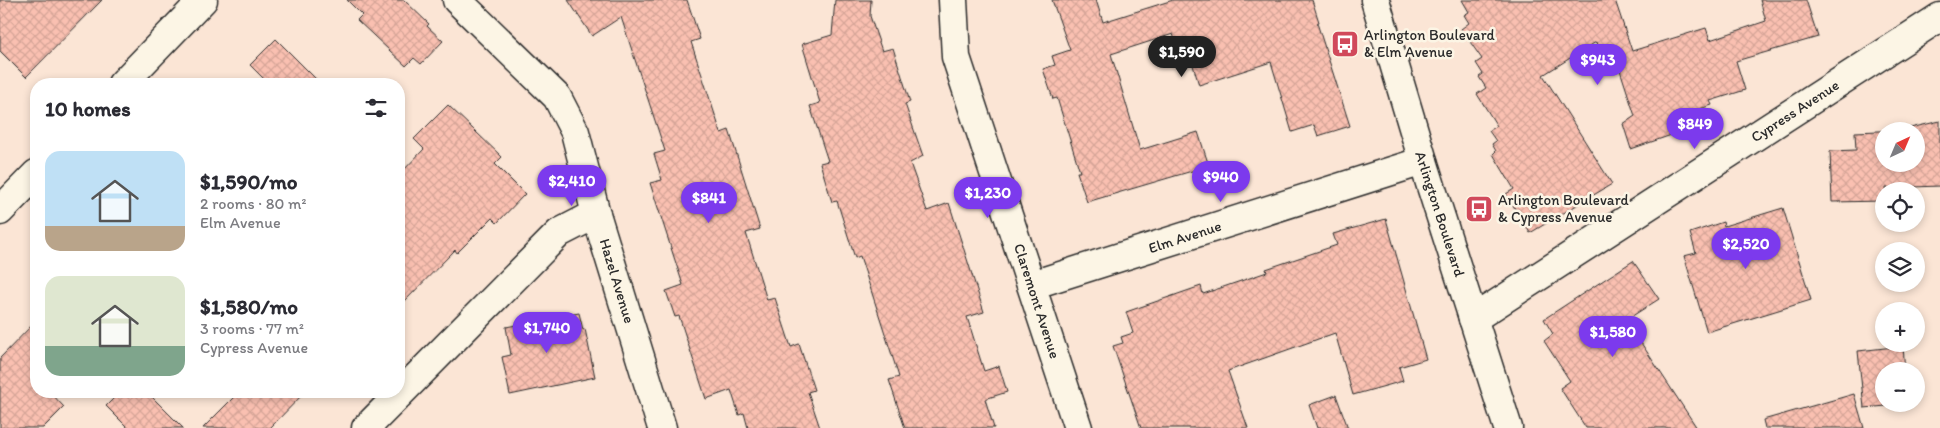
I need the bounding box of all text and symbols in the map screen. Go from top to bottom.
place label: Arlington Boulevard & Elm Avenue [1364,26,1496,61]
bus stop icon: Arlington Boulevard & Elm Avenue [1330,29,1360,59]
pin: $1,590 [1141,36,1223,78]
text: $1,590 [1159,42,1205,61]
pin: $943 [1568,44,1628,86]
text: $943 [1581,50,1615,69]
street label: Cypress Avenue [1748,76,1842,146]
icon: filters [362,94,390,122]
text: 10 homes [45,96,131,121]
pin: $849 [1665,108,1725,150]
text: $849 [1678,114,1712,133]
north arrow [1875,122,1925,172]
map controls [1875,122,1925,412]
street label: Arlington Boulevard [1411,149,1469,280]
pin: $940 [1191,160,1251,203]
pin: $2,410 [531,164,613,207]
text: $940 [1203,167,1239,186]
text: $1,590/mo [200,169,297,194]
icon: home [85,171,145,231]
text: $2,410 [548,171,596,190]
pin: $1,230 [947,176,1029,219]
pin: $841 [679,182,739,224]
button: locate [1875,182,1925,232]
text: $1,230 [965,183,1011,202]
text: $841 [692,188,726,207]
place label: Arlington Boulevard & Cypress Avenue [1498,191,1630,226]
text: 2 rooms · 80 m² [200,194,306,213]
bus stop icon: Arlington Boulevard & Cypress Avenue [1464,194,1494,224]
text: Elm Avenue [200,213,281,232]
street label: Elm Avenue [1146,217,1224,257]
pin: $2,520 [1705,228,1787,270]
text: $2,520 [1723,234,1770,253]
street label: Hazel Avenue [596,236,638,326]
street label: Claremont Avenue [1010,241,1064,361]
button: layers [1875,242,1925,292]
text: $1,580/mo [200,294,298,319]
icon: home [85,296,145,356]
button: + [1875,302,1925,352]
pin: $1,740 [506,312,588,354]
pin: $1,580 [1572,316,1654,358]
text: $1,740 [524,318,570,337]
text: 3 rooms · 77 m² [200,319,304,338]
text: $1,580 [1590,322,1636,341]
text: Cypress Avenue [200,338,308,357]
button: − [1875,362,1925,412]

